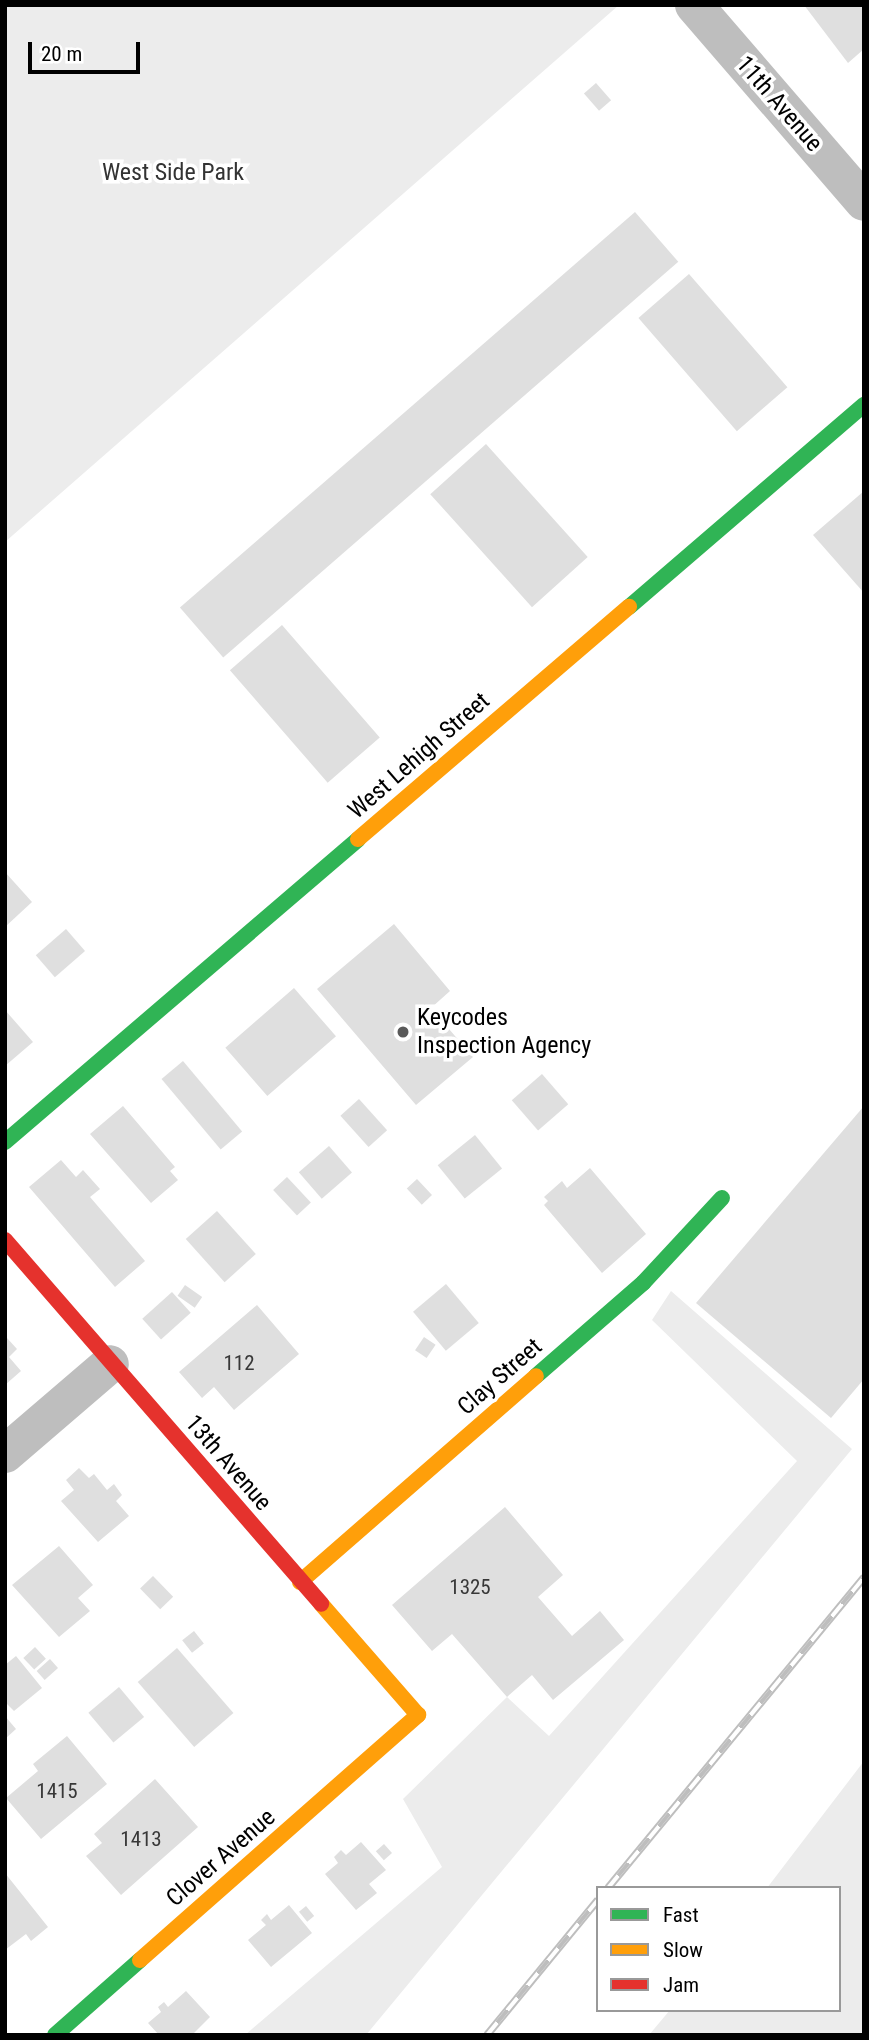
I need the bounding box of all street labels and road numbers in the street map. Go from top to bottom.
street label: 11th Avenue [730,50,828,158]
street label: West Lehigh Street [343,687,495,825]
street label: Clay Street [452,1333,548,1421]
street label: 13th Avenue [179,1409,277,1517]
street label: Clover Avenue [161,1803,281,1913]

